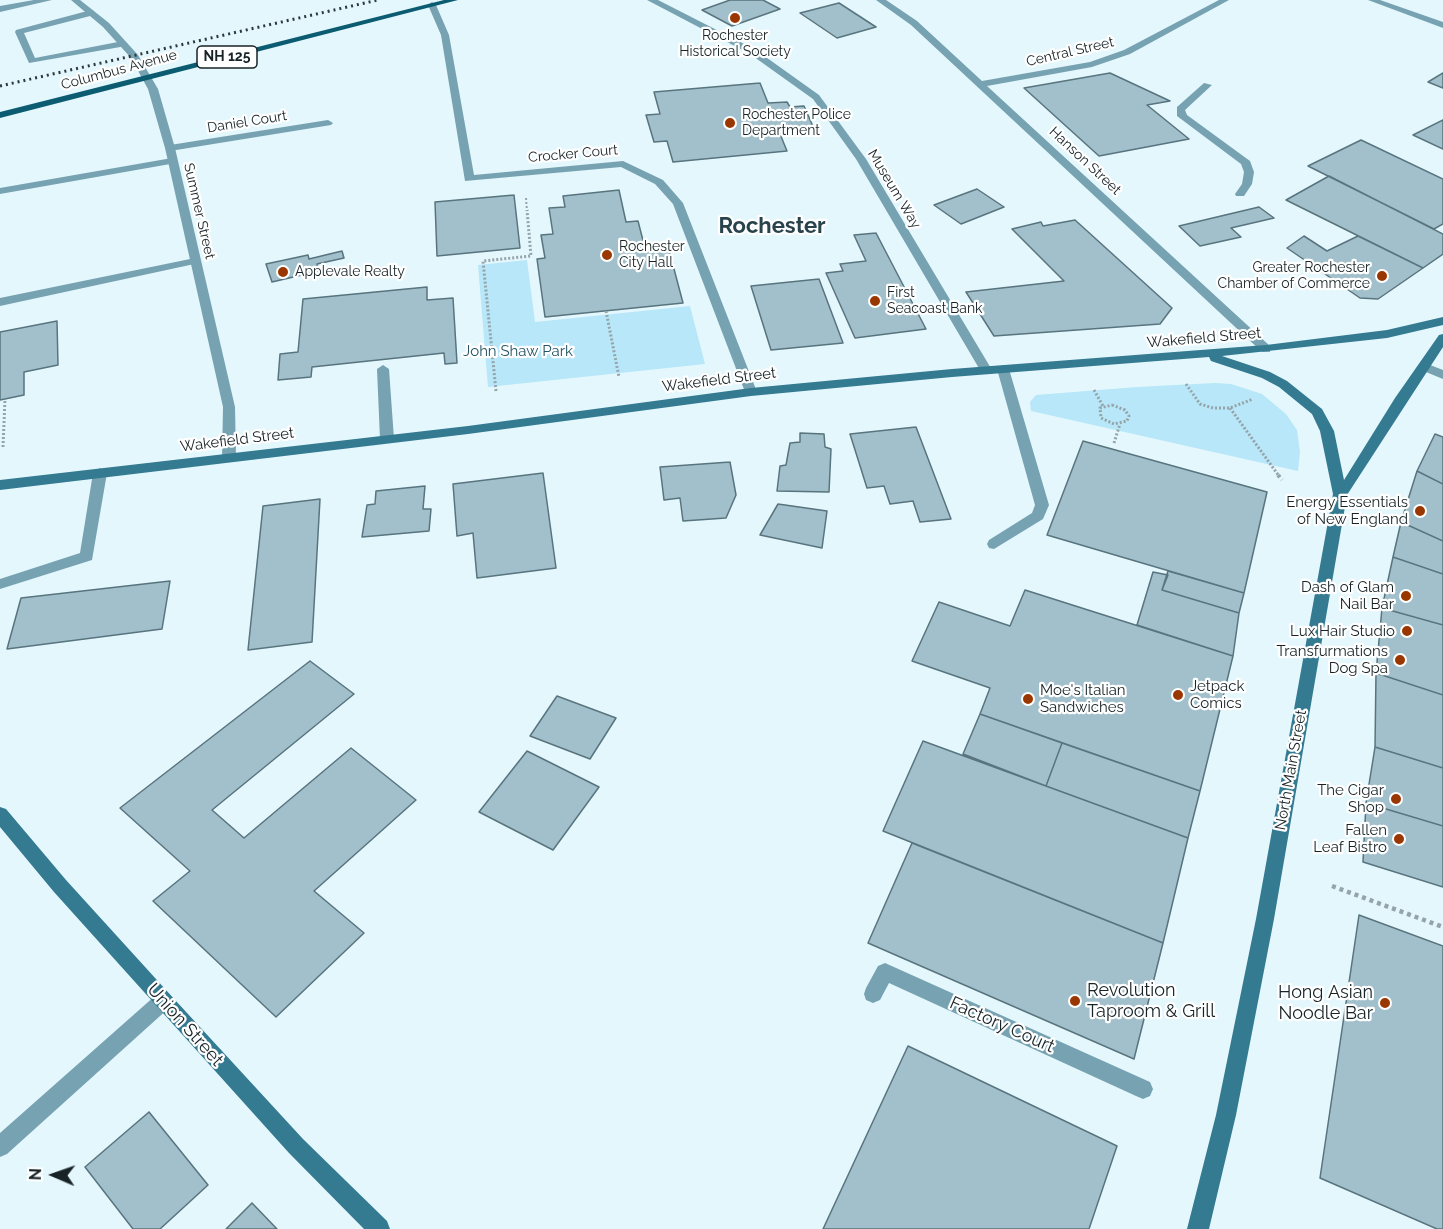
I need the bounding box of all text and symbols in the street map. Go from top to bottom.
marker: Rochester Historical Society [728,11,742,25]
place label: Rochester Historical Society [679,28,791,60]
street label: Central Street [1025,34,1115,70]
street label: Columbus Avenue [59,46,179,94]
road number: NH 125 [197,46,257,68]
street label: Daniel Court [206,107,288,137]
place label: Rochester Police Department [742,107,851,140]
marker: Rochester Police Department [723,116,737,130]
street label: Hanson Street [1046,124,1124,198]
street label: Crocker Court [527,142,619,166]
street label: Museum Way [864,146,924,232]
street label: Summer Street [180,161,218,261]
district label: Rochester [718,213,826,239]
place label: Rochester City Hall [619,239,685,272]
marker: Rochester City Hall [600,248,614,262]
place label: Greater Rochester Chamber of Commerce [1218,260,1370,292]
place label: Applevale Realty [295,264,405,280]
marker: Applevale Realty [276,265,290,279]
marker: Greater Rochester Chamber of Commerce [1375,269,1389,283]
place label: First Seacoast Bank [887,285,982,318]
marker: First Seacoast Bank [868,294,882,308]
street label: Wakefield Street [1146,324,1262,352]
park label: John Shaw Park [463,342,573,360]
street label: Wakefield Street [661,364,777,396]
street label: Wakefield Street [179,424,295,456]
place label: Energy Essentials of New England [1286,493,1408,528]
marker: Energy Essentials of New England [1413,504,1427,518]
place label: Dash of Glam Nail Bar [1301,578,1394,613]
marker: Dash of Glam Nail Bar [1399,589,1413,603]
place label: Lux Hair Studio [1290,622,1395,640]
marker: Lux Hair Studio [1400,624,1414,638]
place label: Transfurmations Dog Spa [1277,642,1388,677]
marker: Transfurmations Dog Spa [1393,653,1407,667]
place label: Jetpack Comics [1190,677,1244,712]
place label: Moe's Italian Sandwiches [1040,681,1126,716]
marker: Jetpack Comics [1171,688,1185,702]
marker: Moe's Italian Sandwiches [1021,692,1035,706]
street label: North Main Street [1272,708,1310,832]
place label: The Cigar Shop [1317,781,1384,816]
marker: The Cigar Shop [1389,792,1403,806]
place label: Fallen Leaf Bistro [1313,821,1387,856]
marker: Fallen Leaf Bistro [1392,832,1406,846]
street label: Union Street [142,979,228,1071]
place label: Revolution Taproom & Grill [1087,980,1215,1022]
place label: Hong Asian Noodle Bar [1278,982,1373,1024]
street label: Factory Court [946,992,1058,1058]
marker: Revolution Taproom & Grill [1068,994,1082,1008]
marker: Hong Asian Noodle Bar [1378,996,1392,1010]
north arrow [24,1145,84,1205]
text: N [26,1168,45,1181]

